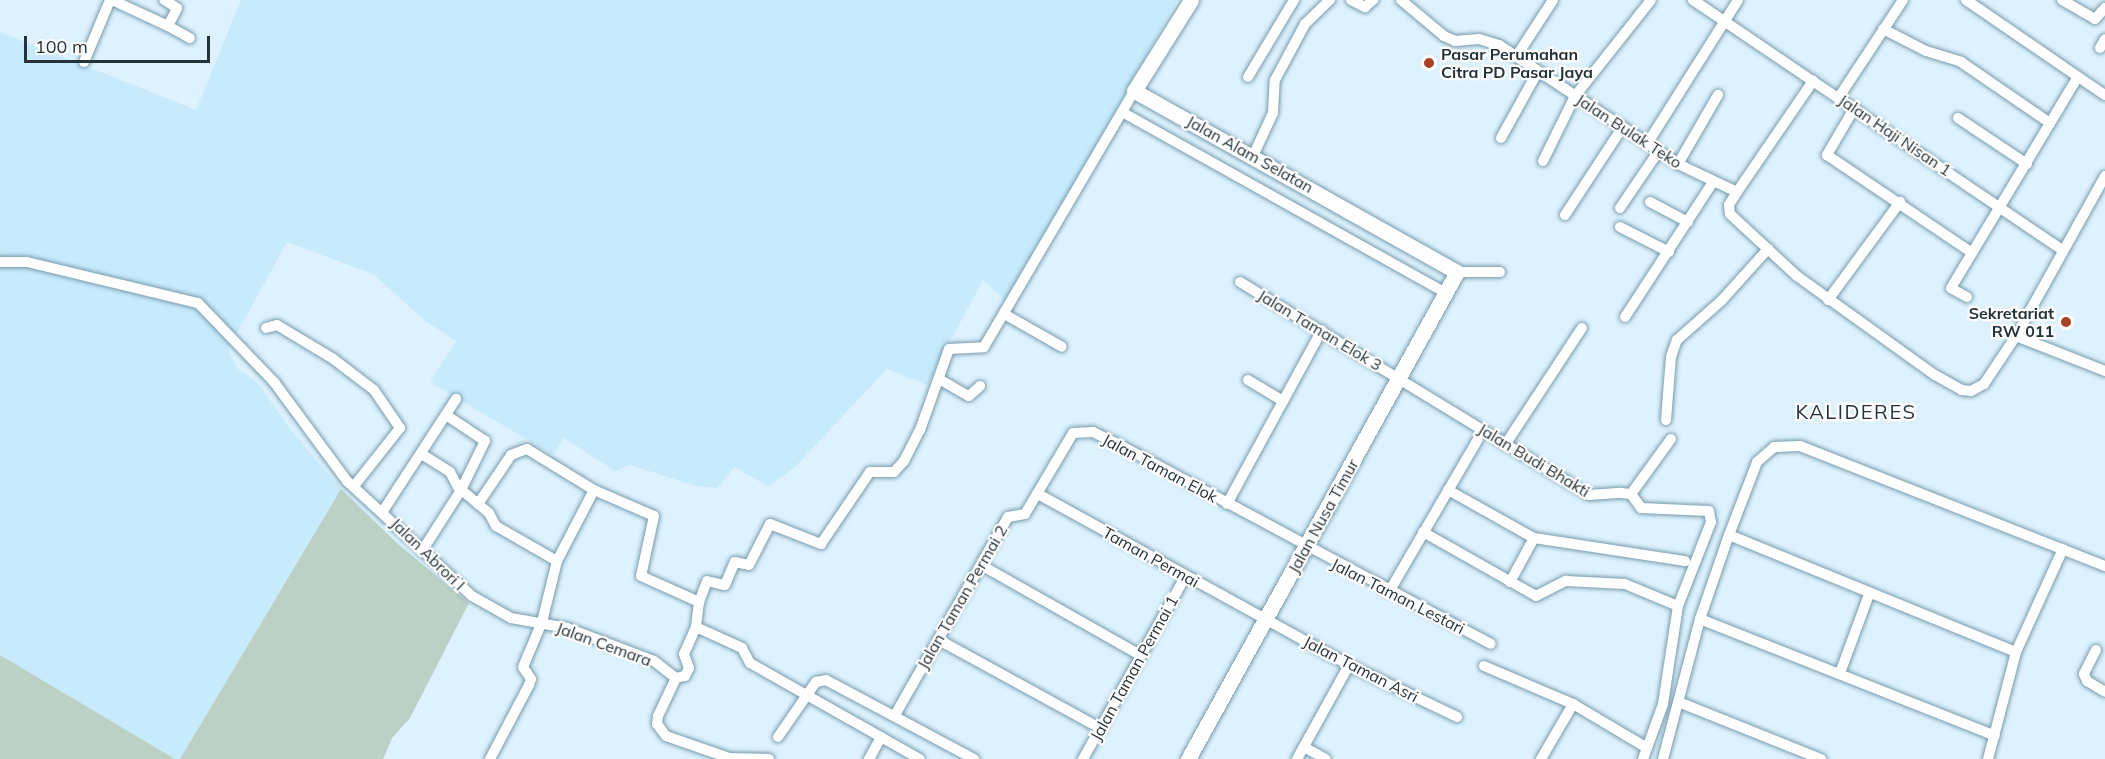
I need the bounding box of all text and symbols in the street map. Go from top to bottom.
scale bar [27,24,213,62]
text: 100 m [35,35,88,58]
place label: Pasar Perumahan Citra PD Pasar Jaya [1441,44,1593,82]
marker: Pasar Perumahan Citra PD Pasar Jaya [1422,56,1436,70]
street label: Jalan Bulak Teko [1573,90,1685,172]
street label: Jalan Haji Nisan 1 [1835,90,1955,180]
street label: Jalan Alam Selatan [1183,111,1317,197]
street label: Jalan Taman Elok 3 [1254,285,1386,375]
place label: Sekretariat RW 011 [1969,303,2054,341]
marker: Sekretariat RW 011 [2059,315,2073,329]
district label: KALIDERES [1796,399,1916,423]
street label: Jalan Budi Bhakti [1475,419,1593,501]
street label: Jalan Taman Elok [1099,430,1221,506]
street label: Jalan Nusa Timur [1284,456,1362,576]
street label: Jalan Abrori I [387,514,469,594]
street label: Jalan Taman Permai 2 [913,522,1011,672]
street label: Taman Permai [1099,523,1203,591]
street label: Jalan Taman Lestari [1328,554,1468,638]
street label: Jalan Taman Permai 1 [1086,592,1182,744]
street label: Jalan Cemara [554,618,654,670]
street label: Jalan Taman Asri [1300,632,1422,706]

